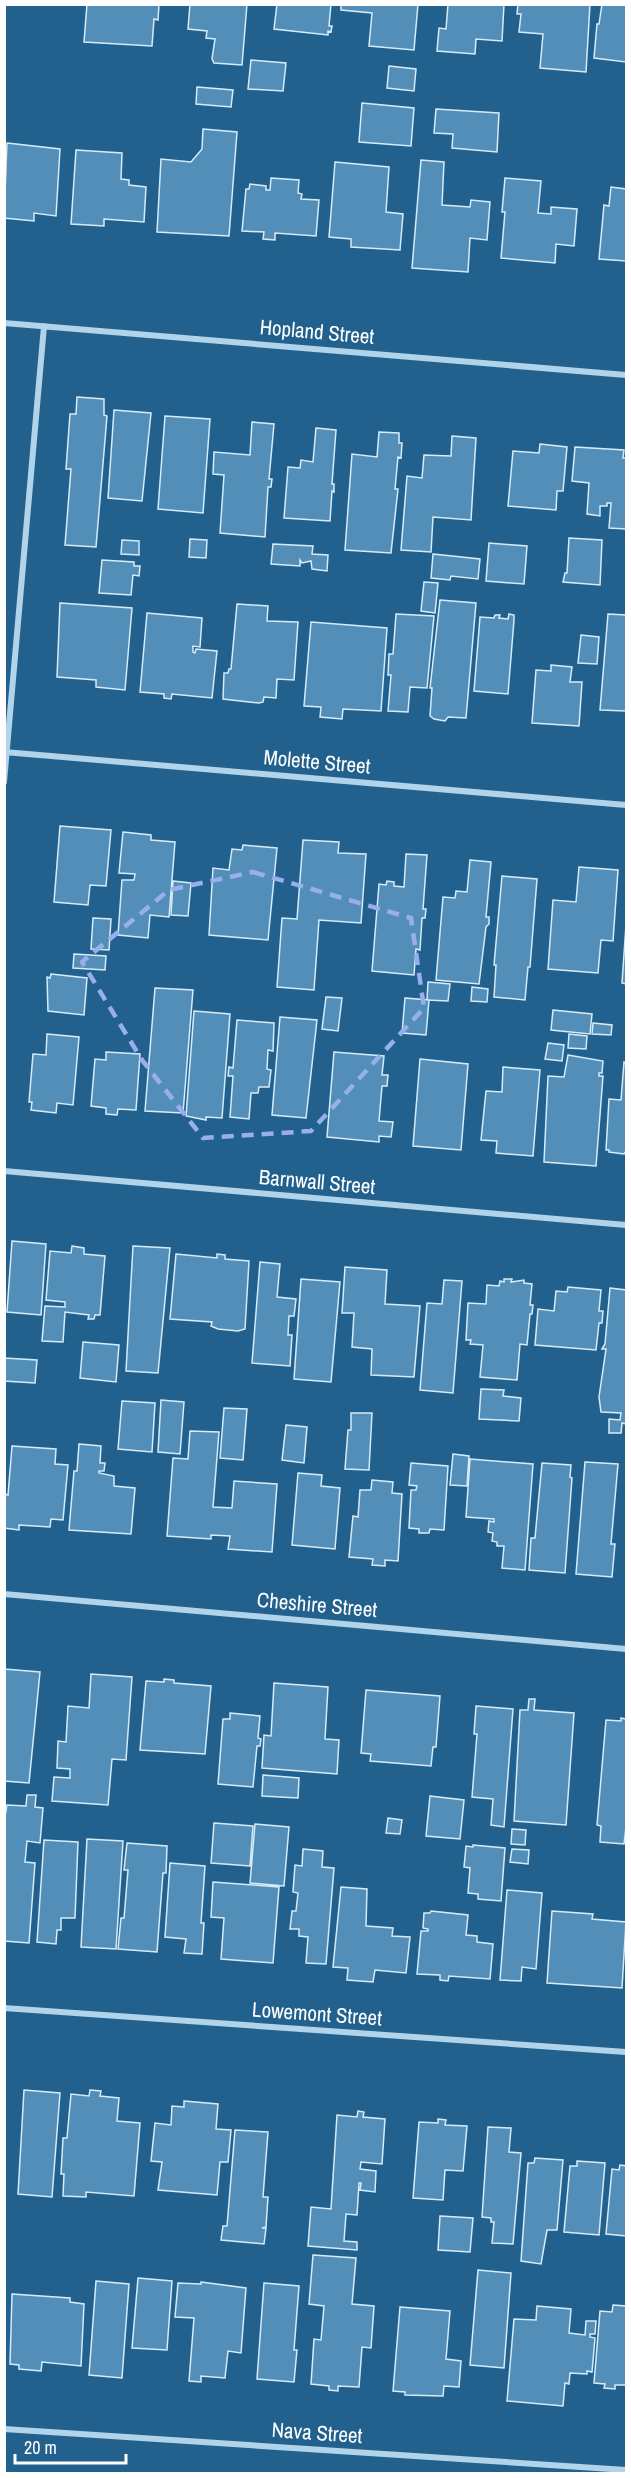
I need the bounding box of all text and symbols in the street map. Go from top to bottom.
street label: Hopland Street [259,312,376,351]
street label: Molette Street [262,742,372,781]
street label: Barnwall Street [258,1162,377,1201]
street label: Cheshire Street [256,1585,379,1624]
street label: Lowemont Street [251,1994,383,2033]
street label: Nava Street [271,2415,364,2450]
scale bar [15,2427,126,2465]
text: 20 m [24,2435,57,2460]

